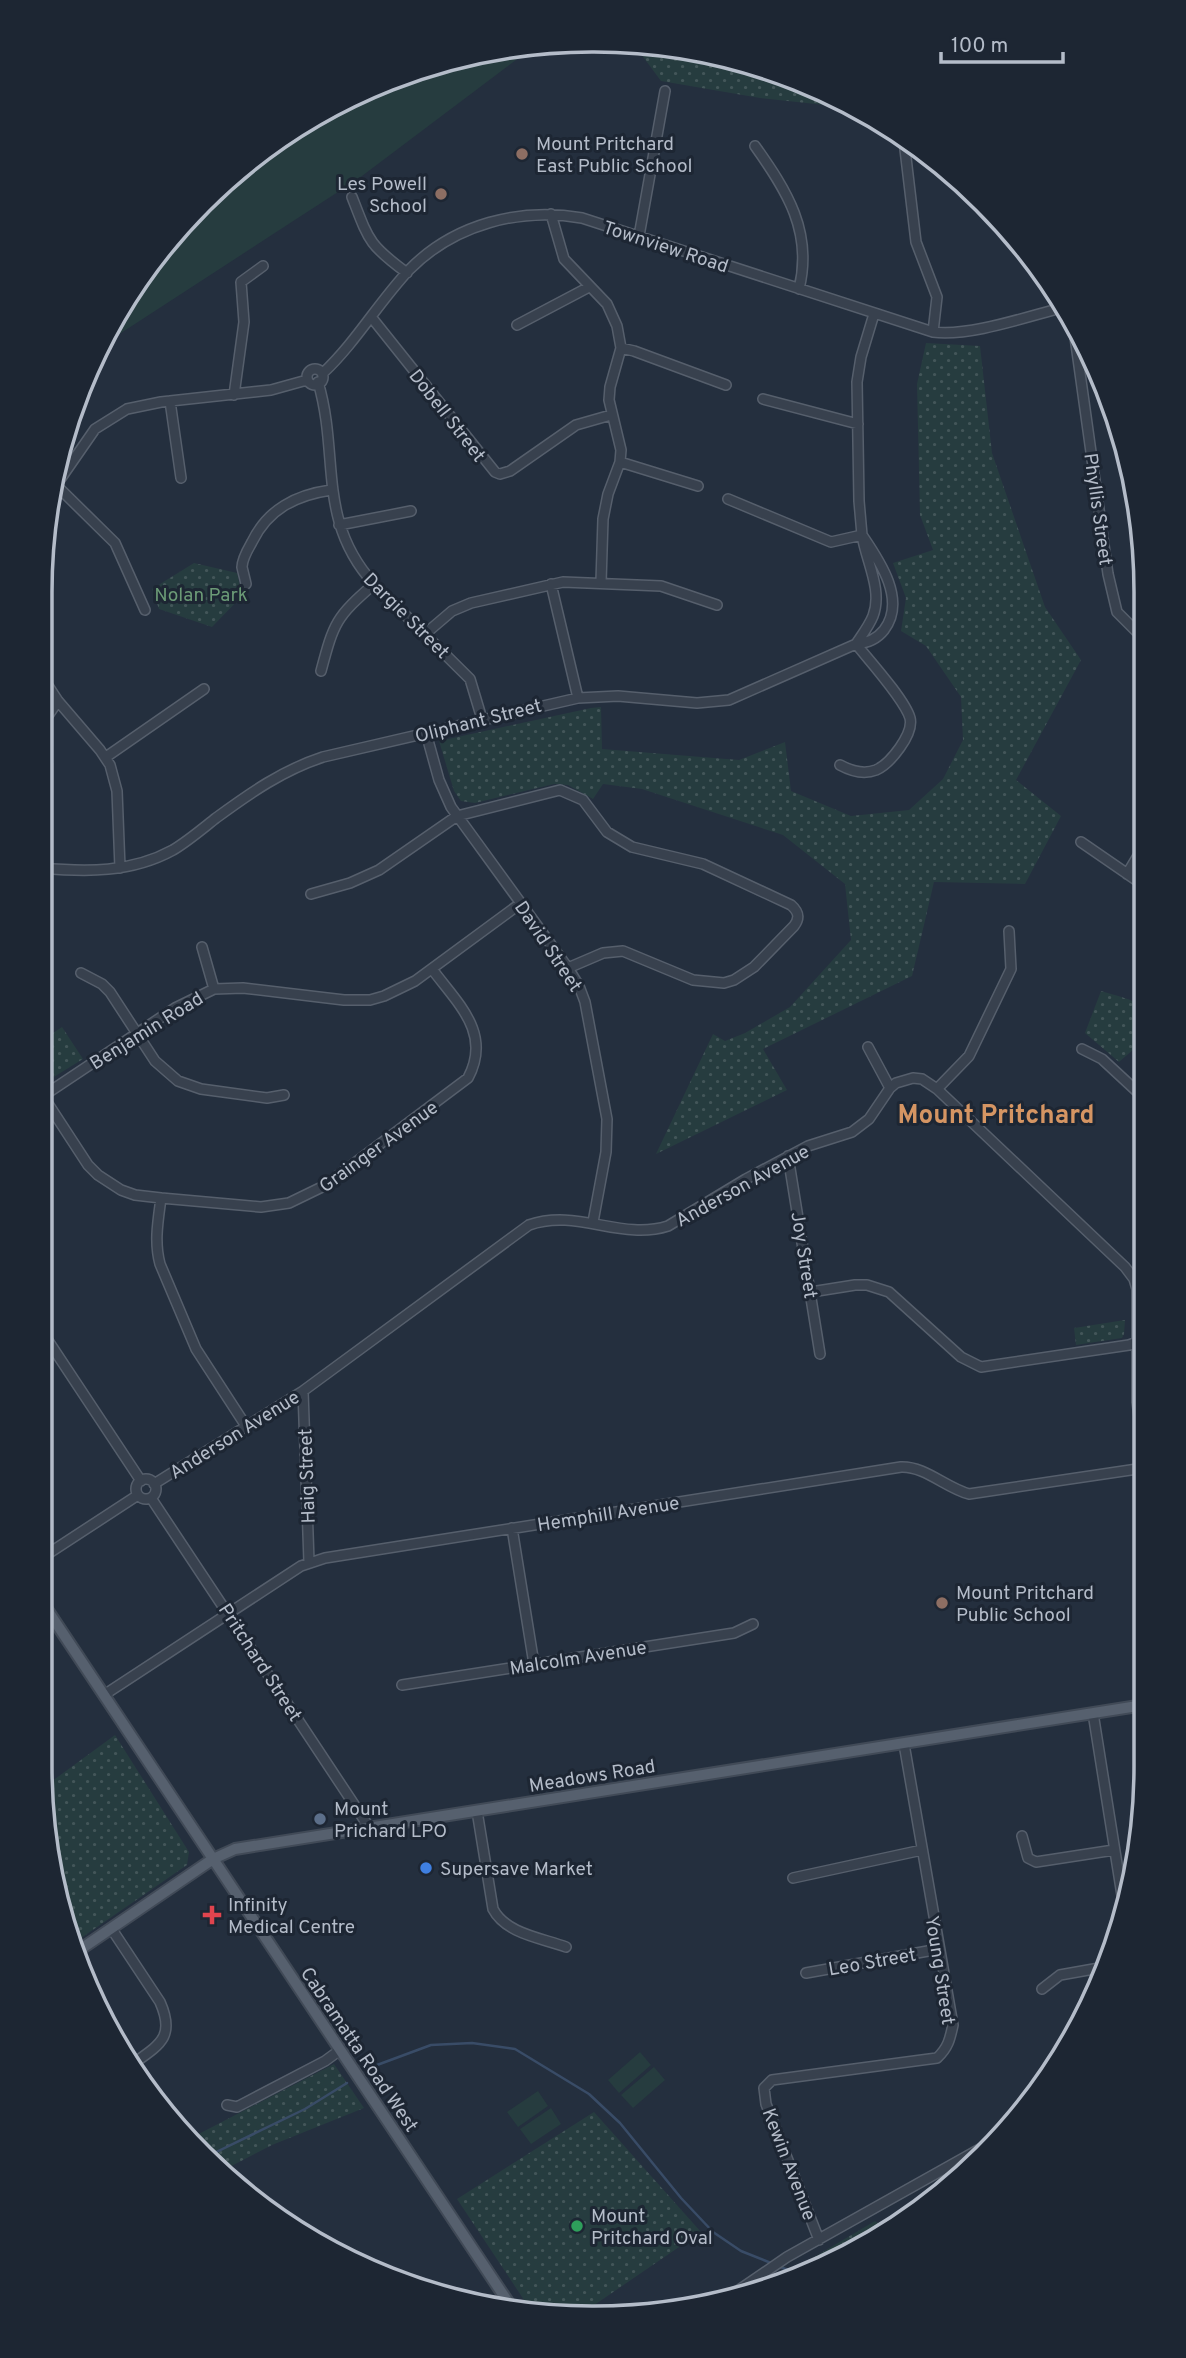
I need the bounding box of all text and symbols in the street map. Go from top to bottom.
scale bar [941,21,1064,65]
text: 100 m [951,33,1008,60]
place label: Mount Pritchard East Public School [536,133,693,179]
marker: Mount Pritchard East Public School [514,146,530,162]
place label: Les Powell School [337,173,427,219]
marker: Les Powell School [433,186,449,202]
street label: Townview Road [600,216,731,280]
street label: Dobell Street [403,365,490,467]
street label: Phyllis Street [1077,452,1117,567]
street label: Dargie Street [357,568,454,665]
park label: Nolan Park [154,584,248,608]
street label: Oliphant Street [413,695,544,749]
street label: David Street [508,897,587,997]
street label: Benjamin Road [86,987,208,1076]
street label: Grainger Avenue [315,1096,443,1199]
district label: Mount Pritchard [898,1100,1094,1133]
street label: Anderson Avenue [672,1140,814,1233]
street label: Joy Street [784,1210,822,1301]
street label: Anderson Avenue [165,1386,305,1485]
street label: Haig Street [294,1428,322,1524]
street label: Hemphill Avenue [536,1492,681,1538]
place label: Mount Pritchard Public School [956,1582,1094,1628]
marker: Mount Pritchard Public School [934,1595,950,1611]
street label: Pritchard Street [212,1600,306,1727]
street label: Malcolm Avenue [508,1636,648,1682]
street label: Meadows Road [527,1755,657,1799]
place label: Mount Prichard LPO [334,1798,447,1844]
marker: Mount Prichard LPO [312,1811,328,1827]
place label: Supersave Market [440,1858,593,1882]
marker: Supersave Market [418,1860,434,1876]
place label: Infinity Medical Centre [228,1894,355,1940]
marker: Infinity Medical Centre [202,1905,222,1925]
street label: Young Street [919,1914,960,2027]
street label: Leo Street [827,1943,918,1982]
street label: Cabramatta Road West [294,1963,423,2137]
street label: Kewin Avenue [756,2105,821,2224]
place label: Mount Pritchard Oval [591,2205,713,2251]
marker: Mount Pritchard Oval [569,2218,585,2234]

